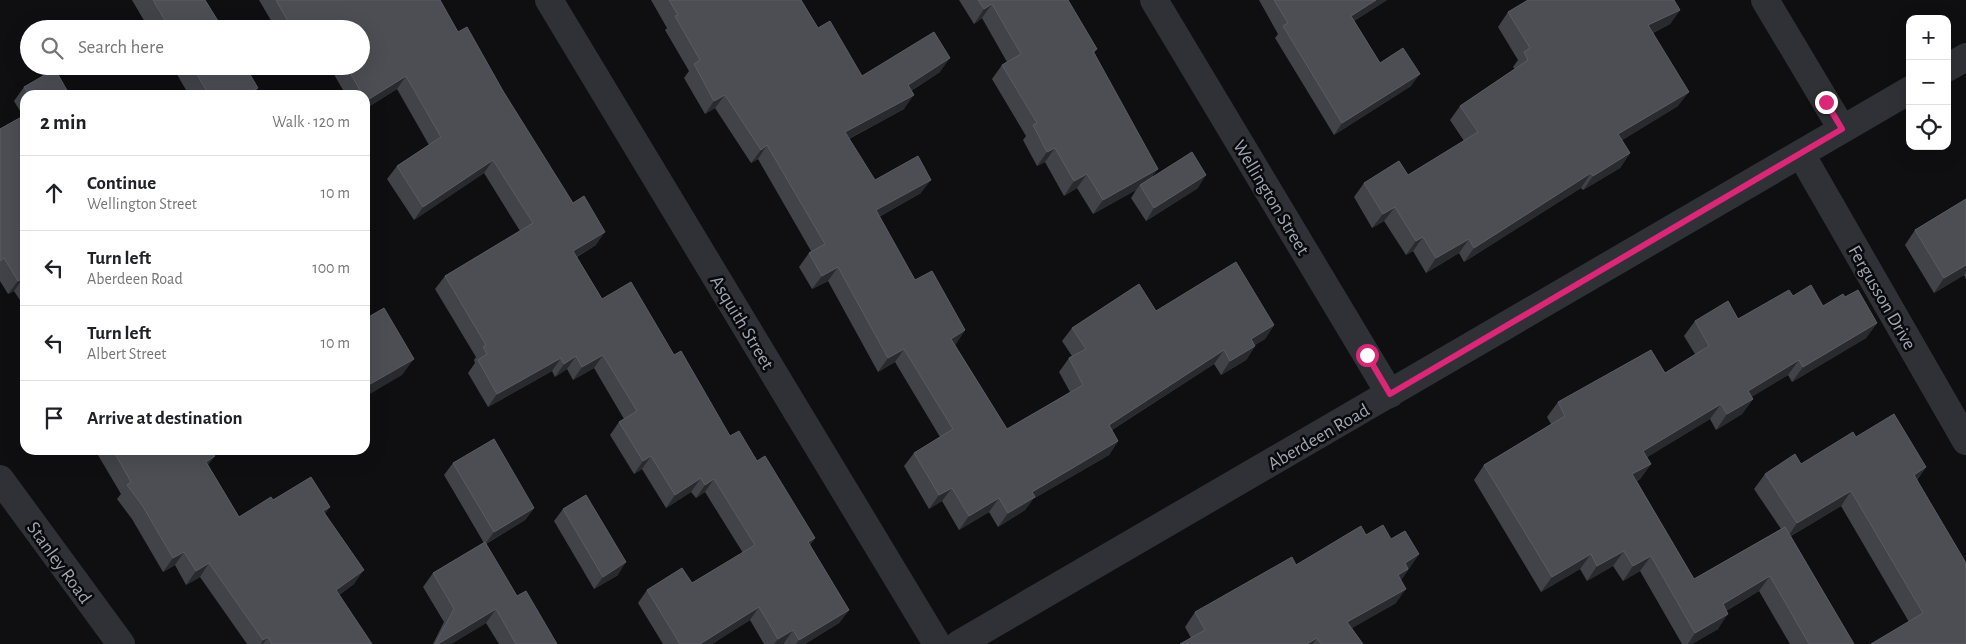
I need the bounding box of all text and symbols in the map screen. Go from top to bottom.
map controls [1906,15,1951,150]
button: + [1906,15,1951,60]
search box [20,20,370,75]
icon: search [38,34,66,62]
text: Search here [78,38,164,57]
button: − [1906,60,1951,105]
route end [1815,91,1838,114]
button: locate [1906,105,1951,150]
text: 2 min [40,112,87,133]
text: Walk · 120 m [272,114,350,130]
street label: Wellington Street [1229,137,1312,259]
text: Continue [87,174,156,193]
icon: ahead [40,179,68,207]
text: 10 m [321,185,350,201]
text: Wellington Street [87,196,197,212]
street label: Fergusson Drive [1844,242,1919,353]
text: Turn left [87,249,151,268]
icon: left [40,254,68,282]
text: 100 m [312,260,350,276]
text: Aberdeen Road [87,271,183,287]
street label: Asquith Street [706,273,777,373]
text: Turn left [87,324,151,343]
icon: left [40,329,68,357]
text: 10 m [321,335,350,351]
route start [1356,344,1379,367]
text: Albert Street [87,346,166,362]
street label: Aberdeen Road [1265,401,1373,474]
icon: arrive [40,404,68,432]
text: Arrive at destination [87,409,243,428]
street label: Stanley Road [23,518,95,607]

